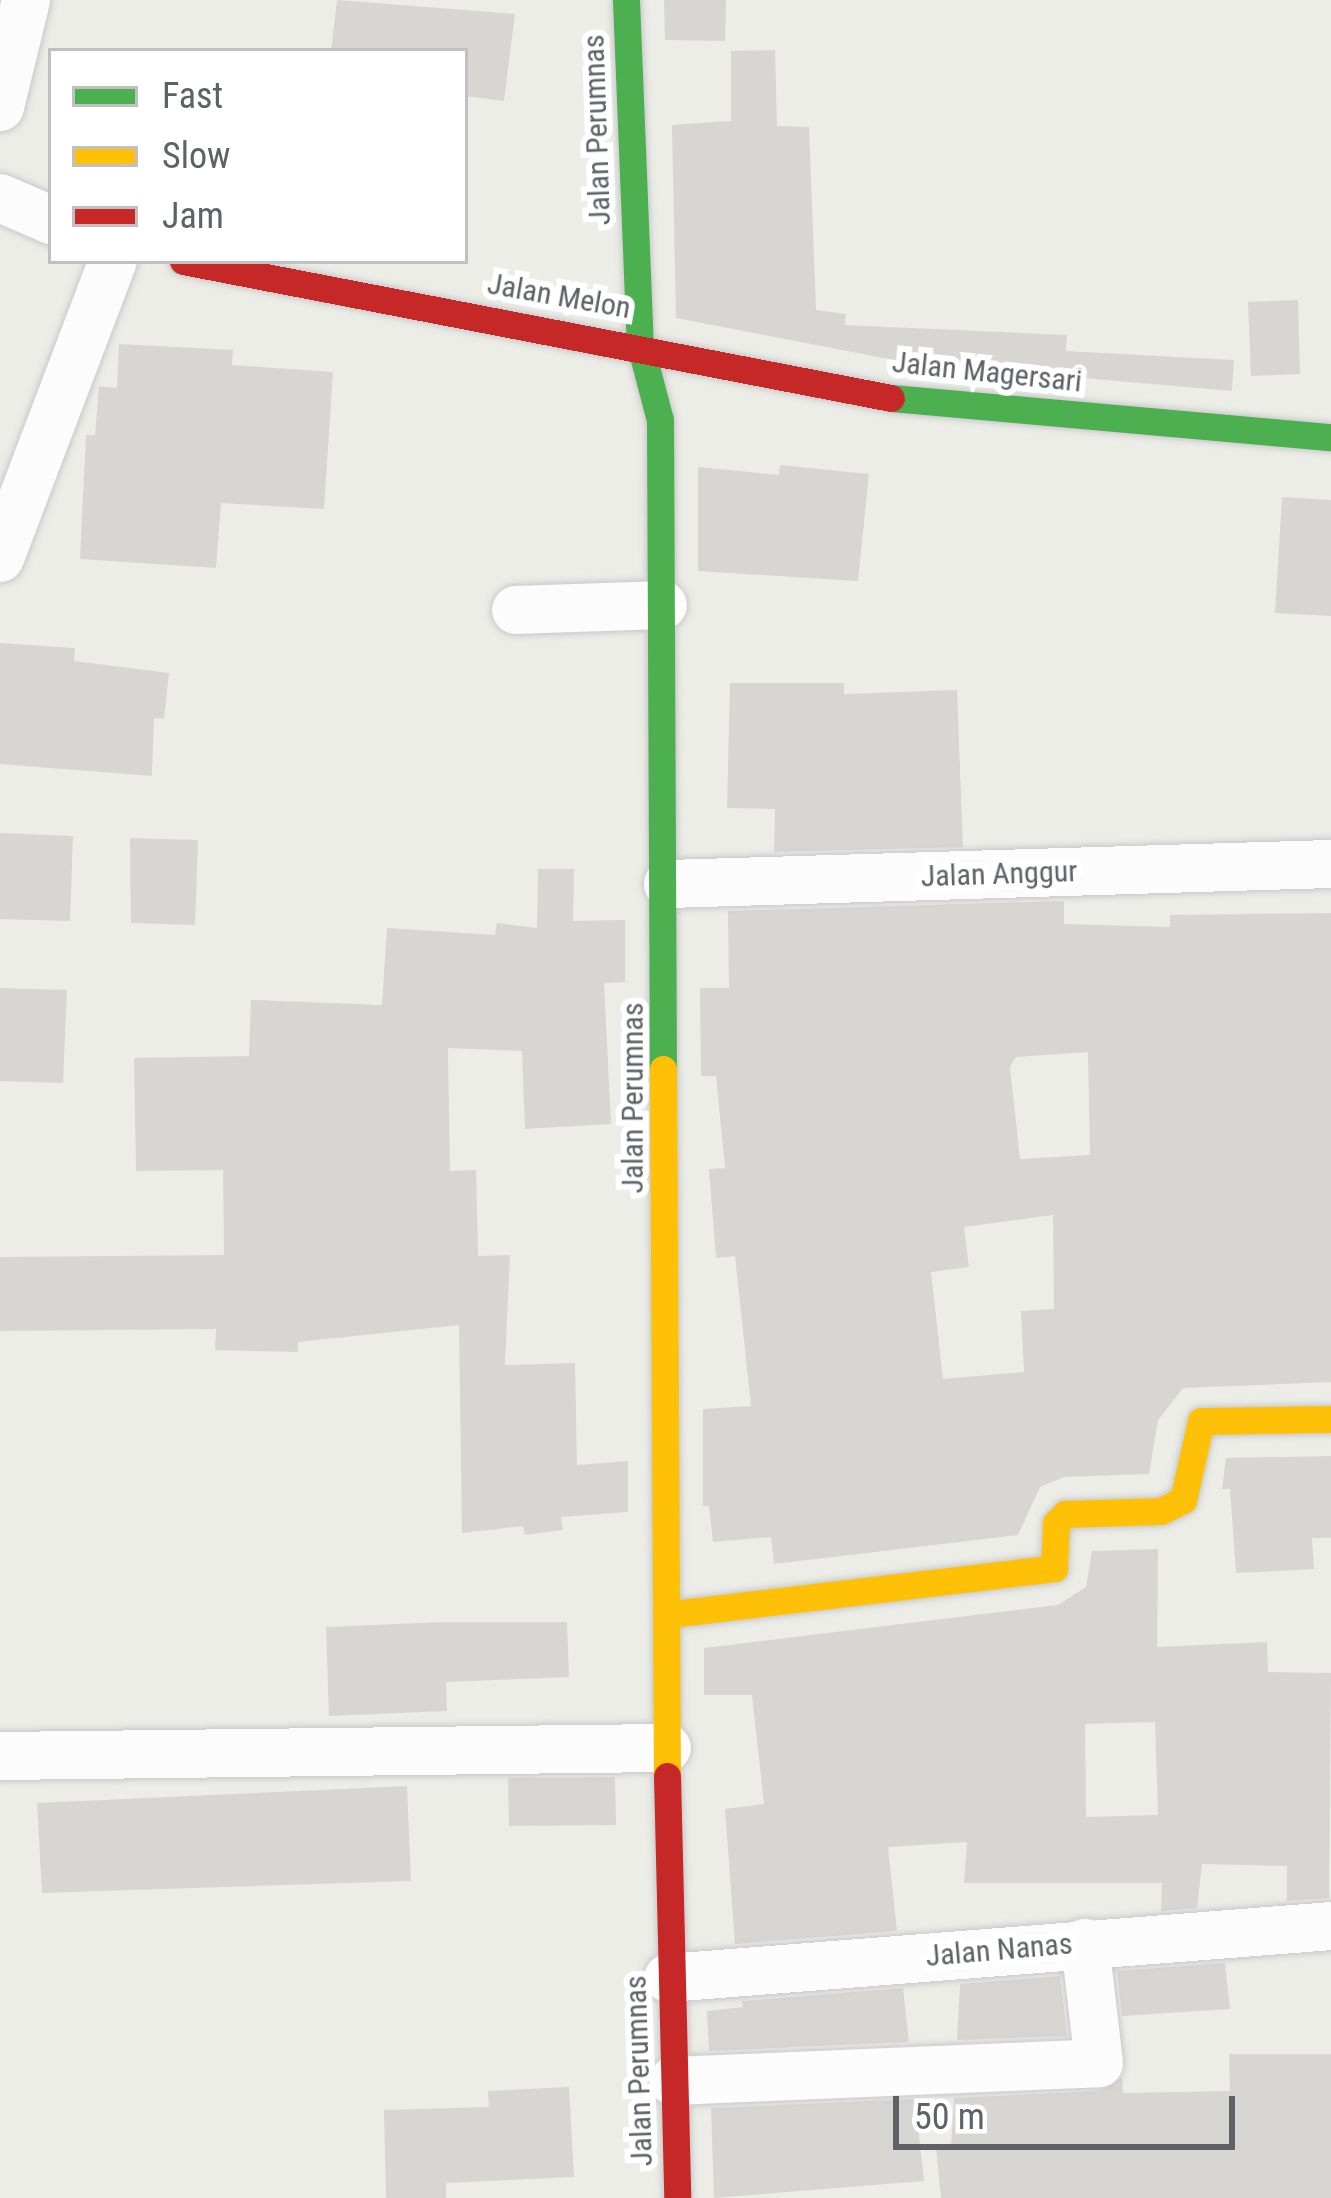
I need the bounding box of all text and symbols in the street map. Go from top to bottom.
street label: Jalan Perumnas [576,34,618,226]
legend [48,48,468,264]
text: Fast [162,75,223,117]
text: Slow [162,135,230,177]
text: Jam [162,195,224,237]
street label: Jalan Melon [485,266,633,326]
street label: Jalan Magersari [890,344,1084,400]
street label: Jalan Anggur [920,853,1078,895]
street label: Jalan Perumnas [615,1003,651,1193]
street label: Jalan Nanas [924,1926,1074,1974]
street label: Jalan Perumnas [618,1975,660,2167]
scale bar [899,2072,1241,2146]
text: 50 m [914,2096,985,2138]

